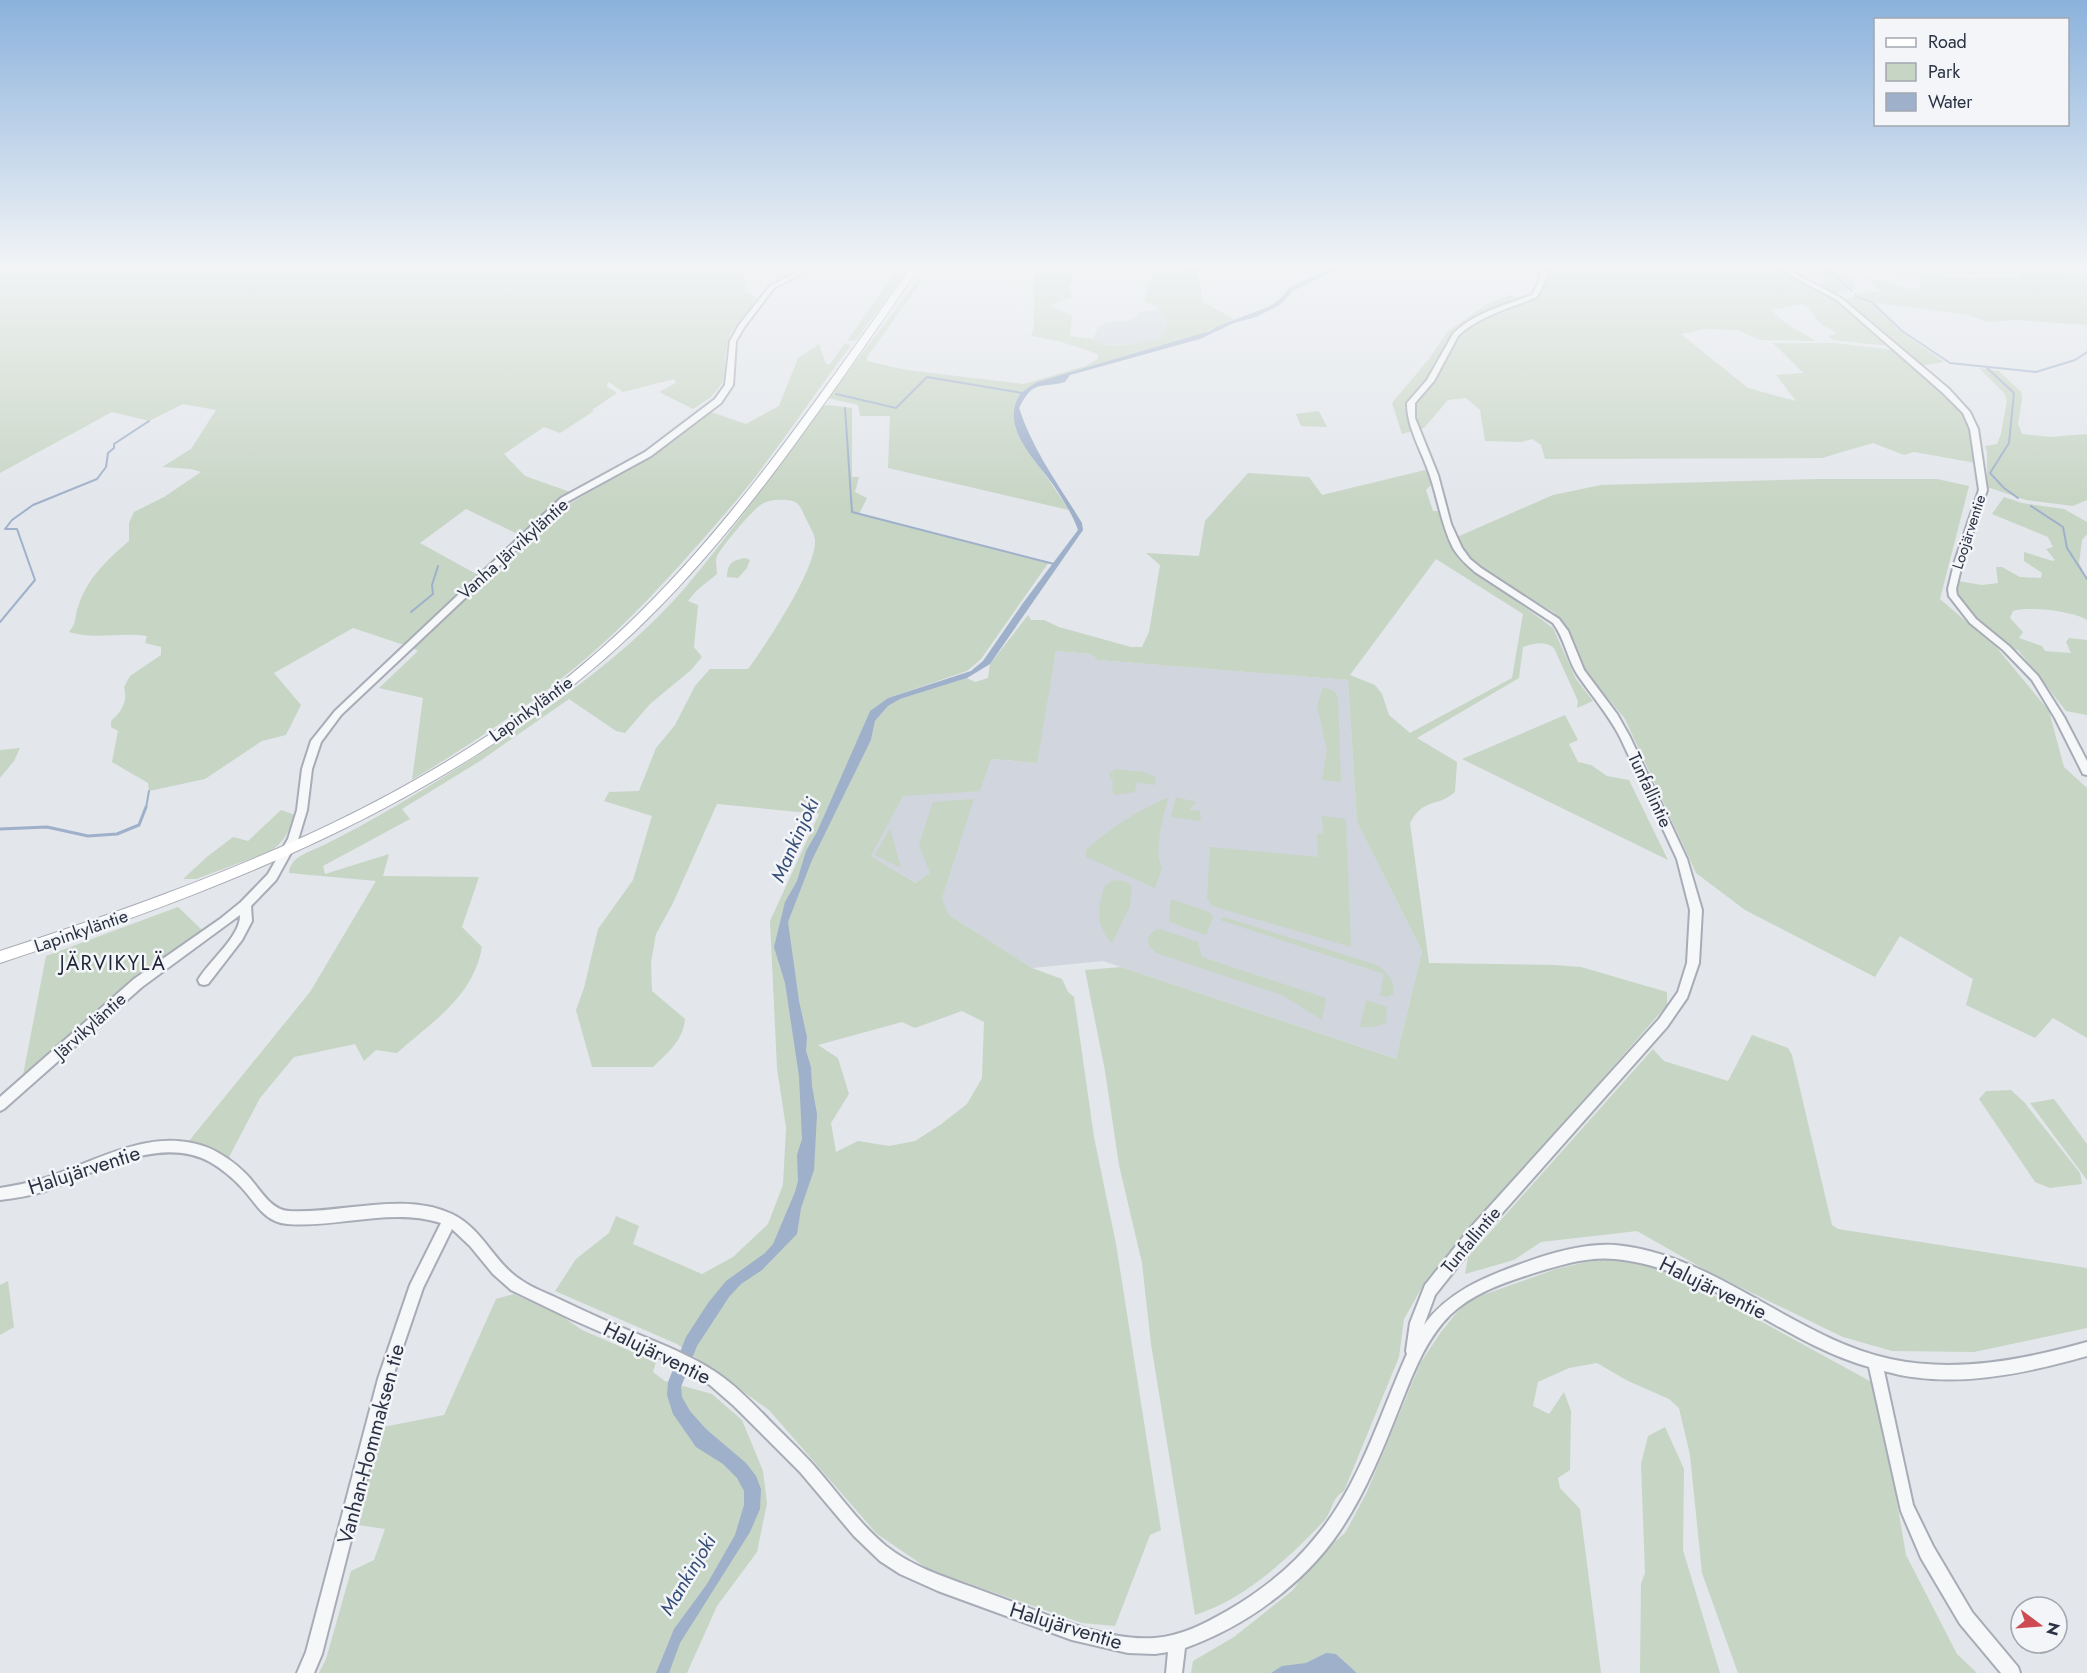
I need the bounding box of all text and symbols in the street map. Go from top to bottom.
legend [1874,18,2069,126]
text: Road [1928,29,1967,55]
text: Park [1928,59,1960,85]
text: Water [1928,89,1973,115]
street label: Vanha Järvikyläntie [452,492,574,606]
street label: Loojärventie [1947,492,1991,572]
street label: Lapinkyläntie [484,670,578,748]
street label: Tunfallintie [1621,748,1679,832]
water label: Mankinjoki [763,792,827,887]
street label: Lapinkyläntie [31,903,131,959]
district label: JÄRVIKYLÄ [57,949,166,978]
street label: Järvikyläntie [47,987,132,1067]
street label: Halujärventie [24,1138,144,1202]
street label: Tunfallintie [1435,1201,1507,1279]
street label: Halujärventie [1654,1249,1772,1327]
street label: Halujärventie [598,1314,716,1392]
street label: Vanhan-Hommaksen tie [330,1340,412,1547]
water label: Mankinjoki [652,1528,724,1621]
street label: Halujärventie [1006,1595,1126,1657]
north arrow [2009,1595,2069,1655]
text: N [2040,1620,2066,1638]

